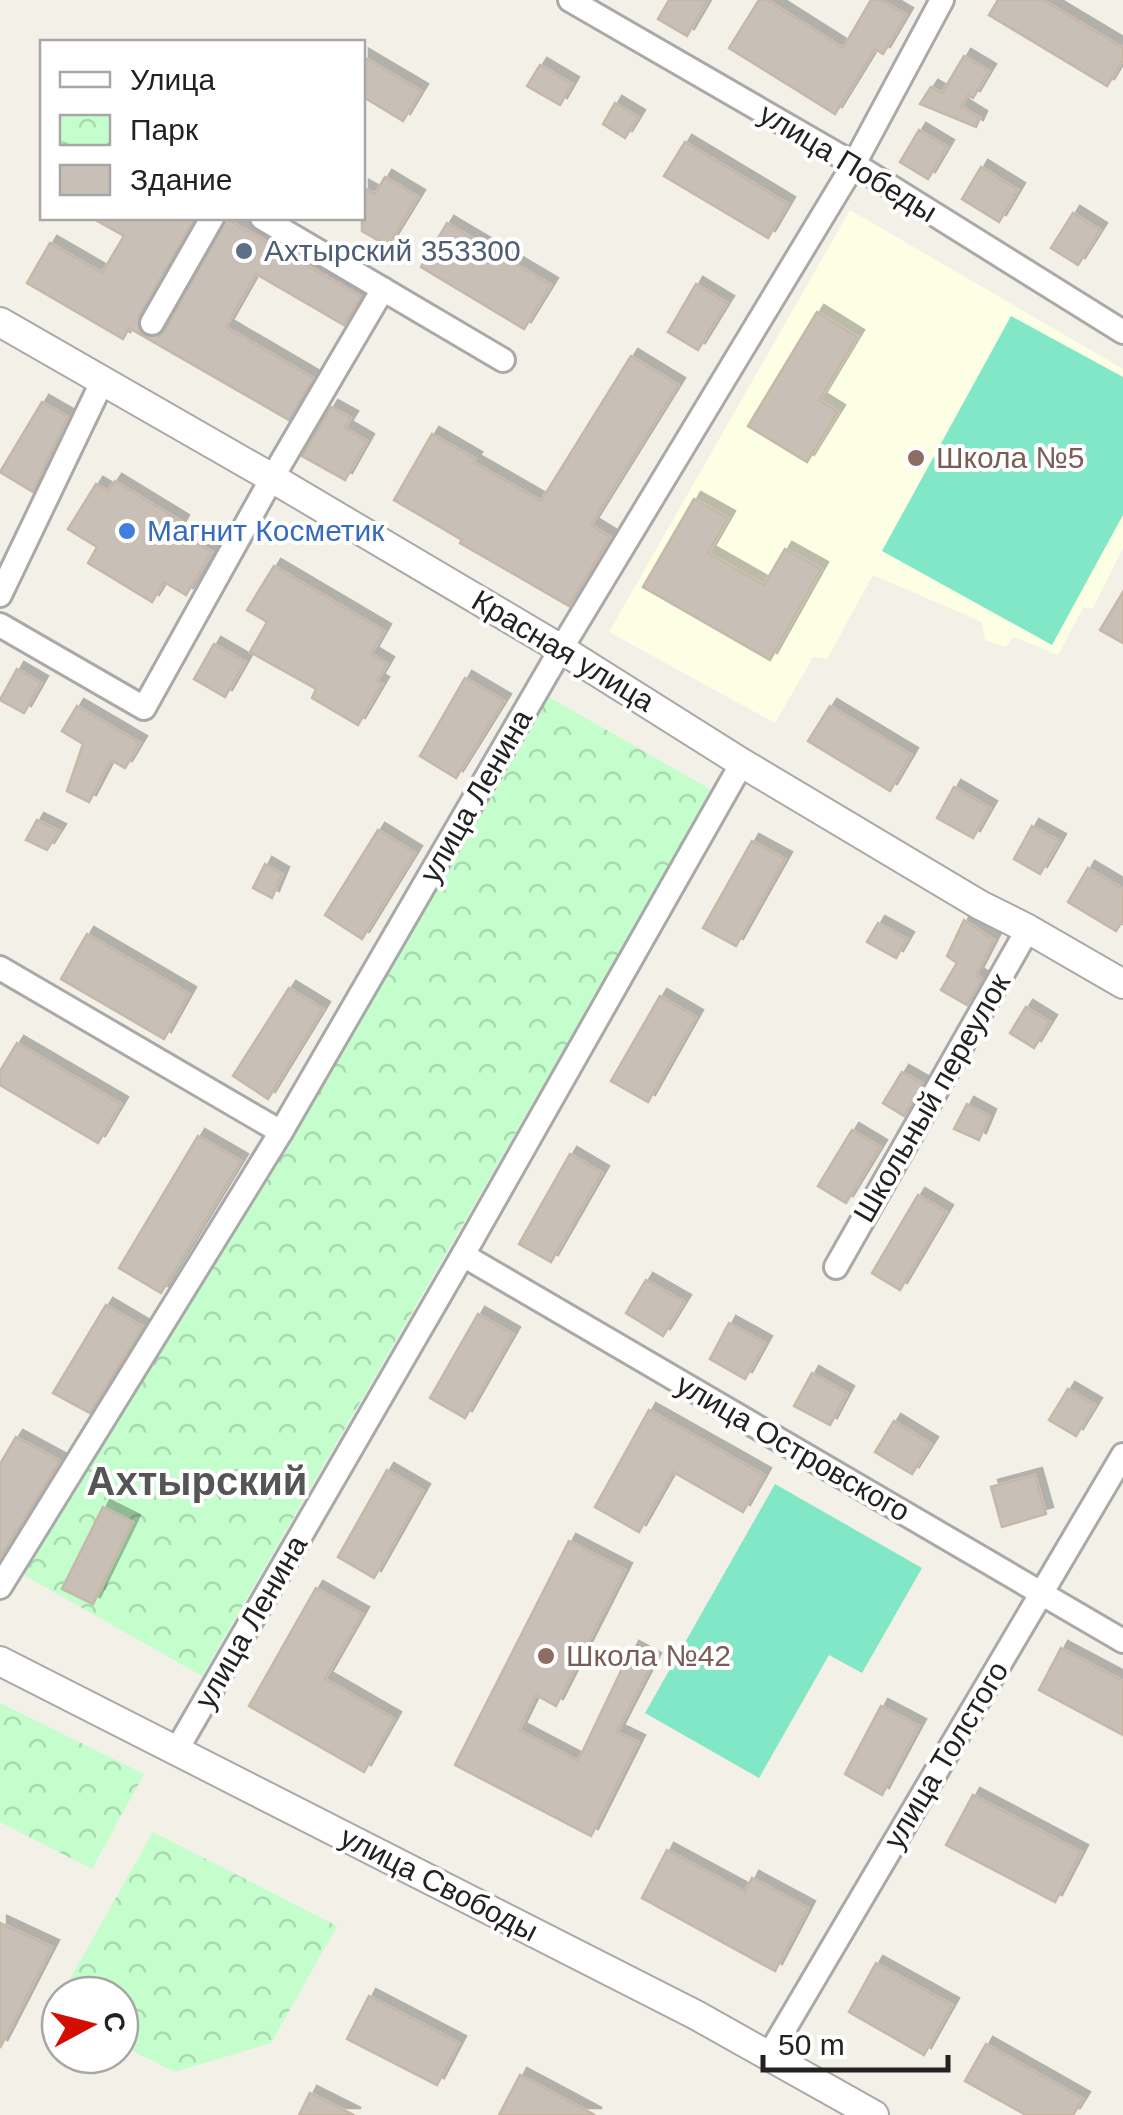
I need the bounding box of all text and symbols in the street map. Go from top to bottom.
legend [40,40,365,220]
text: Улица [130,63,215,96]
street label: улица Победы [754,97,943,228]
text: Парк [130,113,199,146]
text: Здание [130,163,232,196]
place label: Ахтырский 353300 [264,234,521,267]
marker: Ахтырский 353300 [233,240,255,262]
place label: Школа №5 [936,441,1084,474]
marker: Школа №5 [905,447,927,469]
place label: Магнит Косметик [147,514,385,547]
marker: Магнит Косметик [116,520,138,542]
street label: Красная улица [466,583,660,718]
street label: улица Ленина [413,703,538,888]
street label: Школьный переулок [847,967,1017,1228]
street label: улица Островского [671,1367,916,1528]
district label: Ахтырский [87,1459,307,1503]
street label: улица Ленина [188,1529,313,1714]
place label: Школа №42 [566,1639,731,1672]
marker: Школа №42 [535,1645,557,1667]
street label: улица Толстого [877,1655,1014,1854]
street label: улица Свободы [335,1820,543,1948]
north arrow [40,1975,140,2075]
text: С [98,2010,131,2034]
scale bar [763,2010,948,2072]
text: 50 m [778,2028,845,2061]

